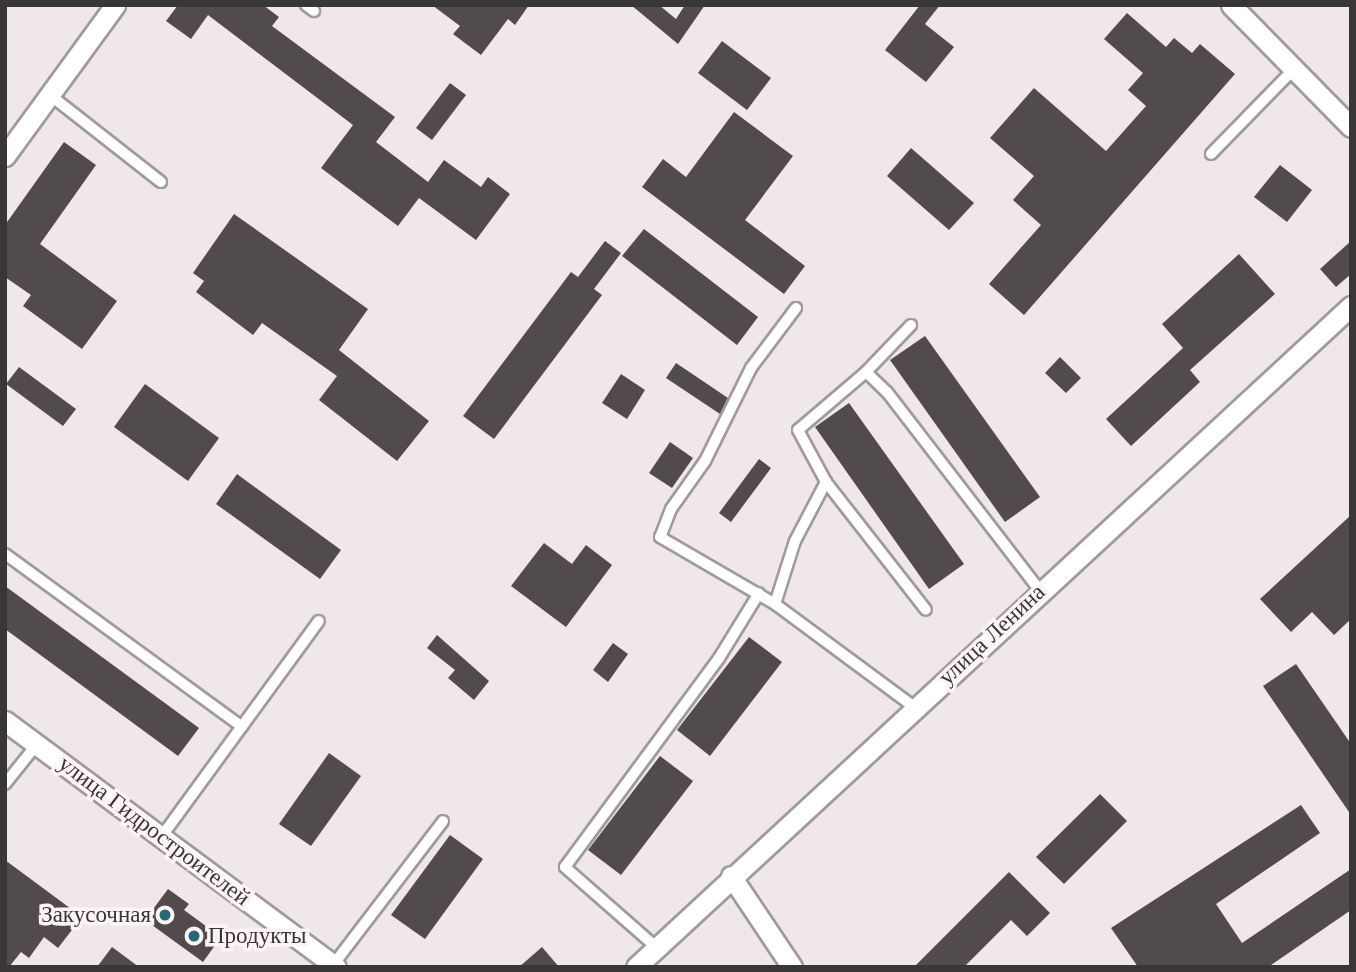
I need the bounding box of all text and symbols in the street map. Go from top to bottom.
street label: улица Ленина [933,579,1051,691]
street label: улица Гидростроителей [53,750,255,912]
place label: Закусочная [41,901,151,929]
marker: Закусочная [157,907,173,923]
place label: Продукты [208,922,307,950]
marker: Продукты [186,928,202,944]

